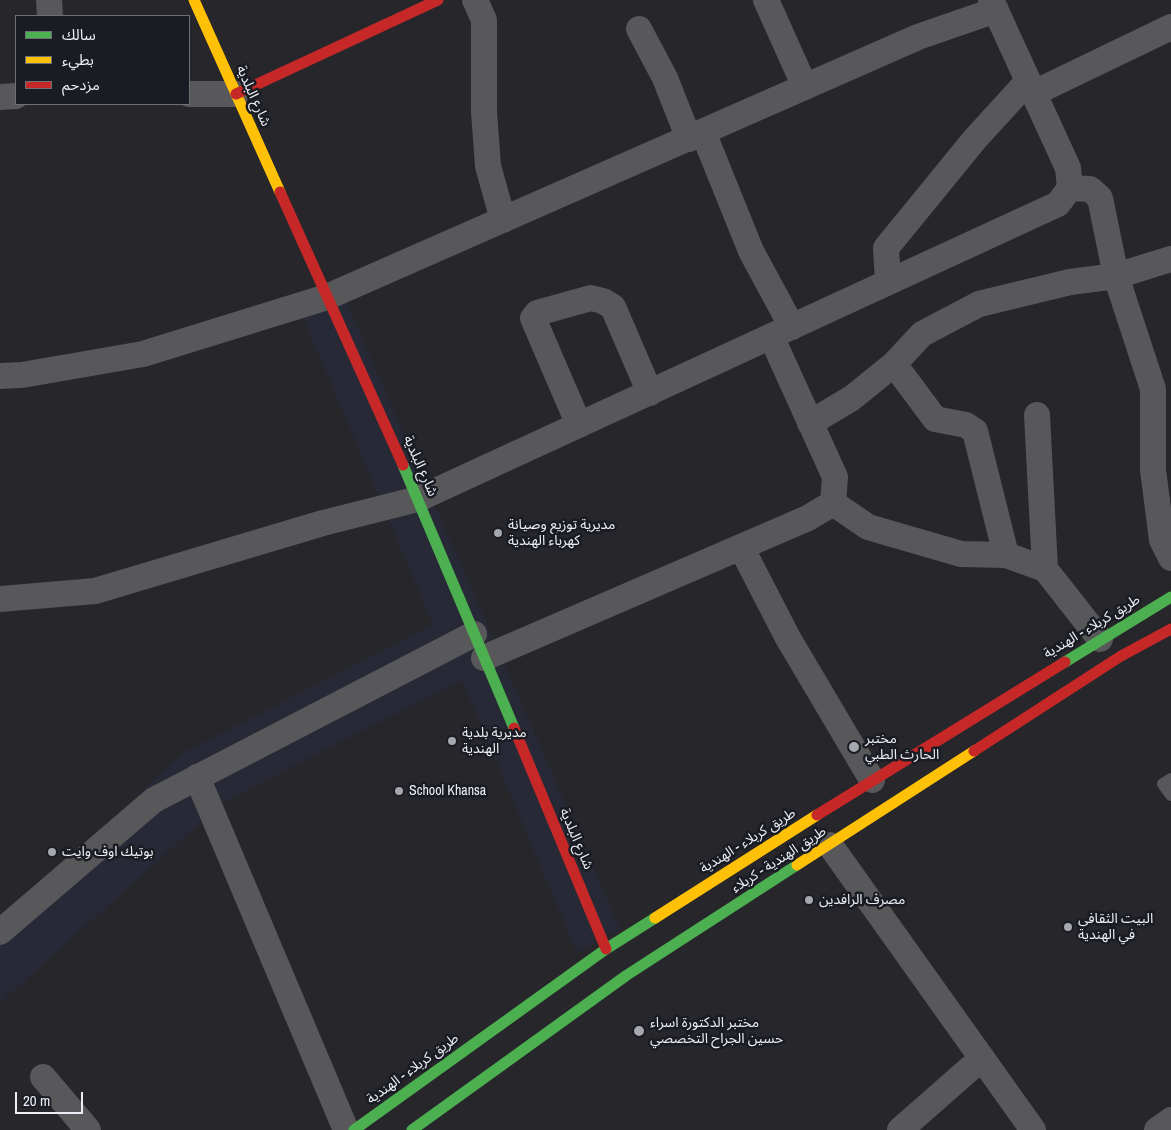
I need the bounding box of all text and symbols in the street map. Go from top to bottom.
legend [15,15,190,105]
text: سالك [62,24,96,45]
text: بطيء [62,49,94,70]
street label: شارع البلدية [232,63,274,129]
text: مزدحم [62,74,100,95]
street label: شارع البلدية [399,433,441,499]
place label: مديرية توزيع وصيانة كهرباء الهندية [508,517,615,550]
marker: مديرية توزيع وصيانة كهرباء الهندية [492,527,504,539]
street label: طريق كربلاء - الهندية [1041,592,1143,662]
place label: مديرية بلدية الهندية [462,725,527,758]
place label: مختبر الحارث الطبي [865,731,939,764]
marker: مديرية بلدية الهندية [446,735,458,747]
marker: مختبر الحارث الطبي [847,740,861,754]
place label: School Khansa [409,783,486,799]
marker: School Khansa [393,785,405,797]
street label: طريق كربلاء - الهندية [697,805,799,877]
street label: شارع البلدية [556,806,596,872]
street label: طريق الهندية - كربلاء [728,823,830,897]
place label: بوتيك اوف وايت [62,844,154,860]
marker: بوتيك اوف وايت [46,846,58,858]
place label: مصرف الرافدين [819,892,905,908]
marker: مصرف الرافدين [803,894,815,906]
place label: البيت الثقافي في الهندية [1078,911,1153,944]
marker: البيت الثقافي في الهندية [1062,921,1074,933]
place label: مختبر الدكتورة اسراء حسين الجراح التخصصي [650,1015,783,1048]
marker: مختبر الدكتورة اسراء حسين الجراح التخصصي [632,1024,646,1038]
street label: طريق كربلاء - الهندية [364,1030,462,1108]
scale bar [18,1082,85,1114]
text: 20 m [23,1090,50,1111]

